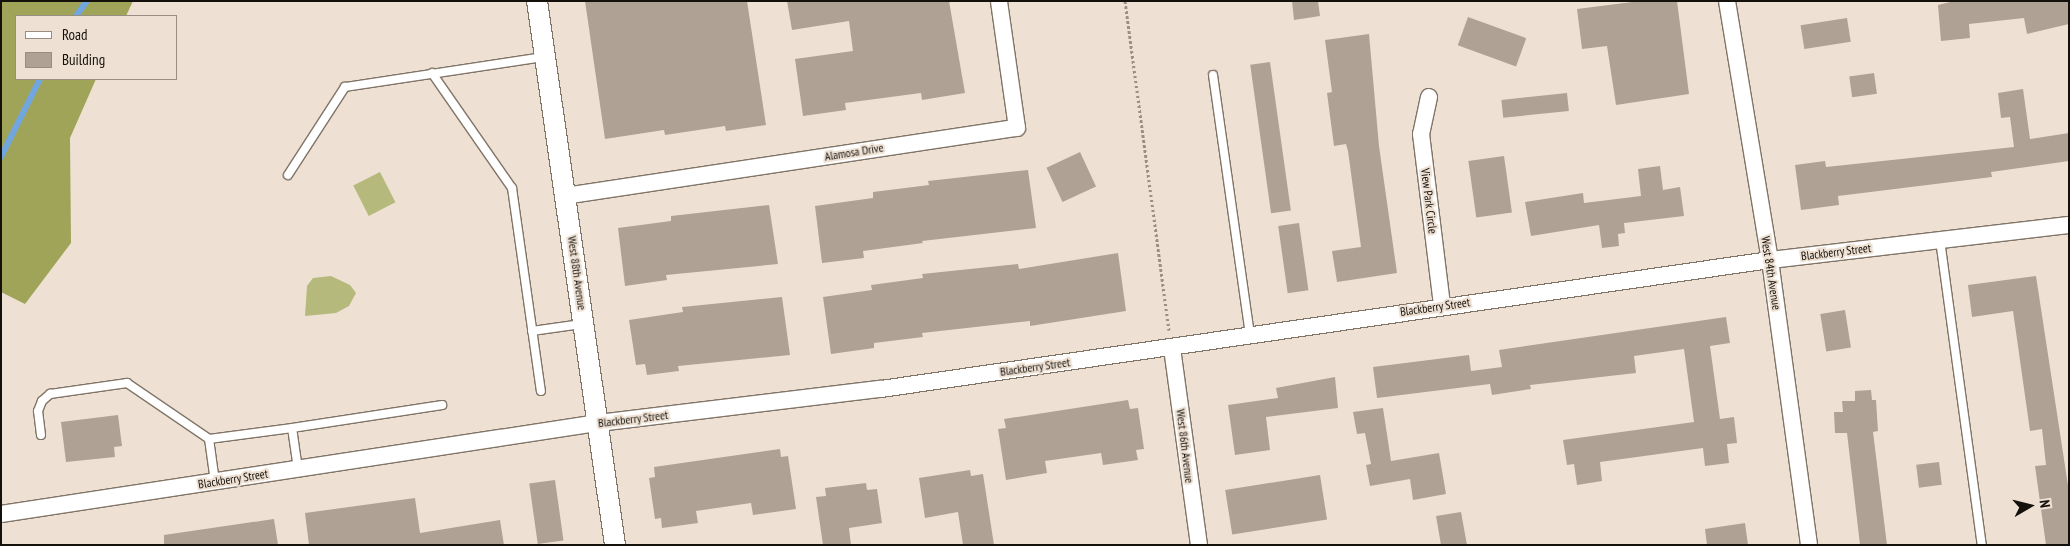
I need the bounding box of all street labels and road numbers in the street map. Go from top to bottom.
street label: Alamosa Drive [824,140,884,164]
street label: View Park Circle [1418,167,1440,235]
street label: West 88th Avenue [565,235,589,311]
street label: West 84th Avenue [1758,235,1784,311]
street label: Blackberry Street [1800,241,1872,263]
street label: Blackberry Street [1399,295,1471,319]
street label: Blackberry Street [999,355,1071,379]
street label: Blackberry Street [597,408,669,430]
street label: West 86th Avenue [1173,408,1197,484]
street label: Blackberry Street [197,466,269,492]

